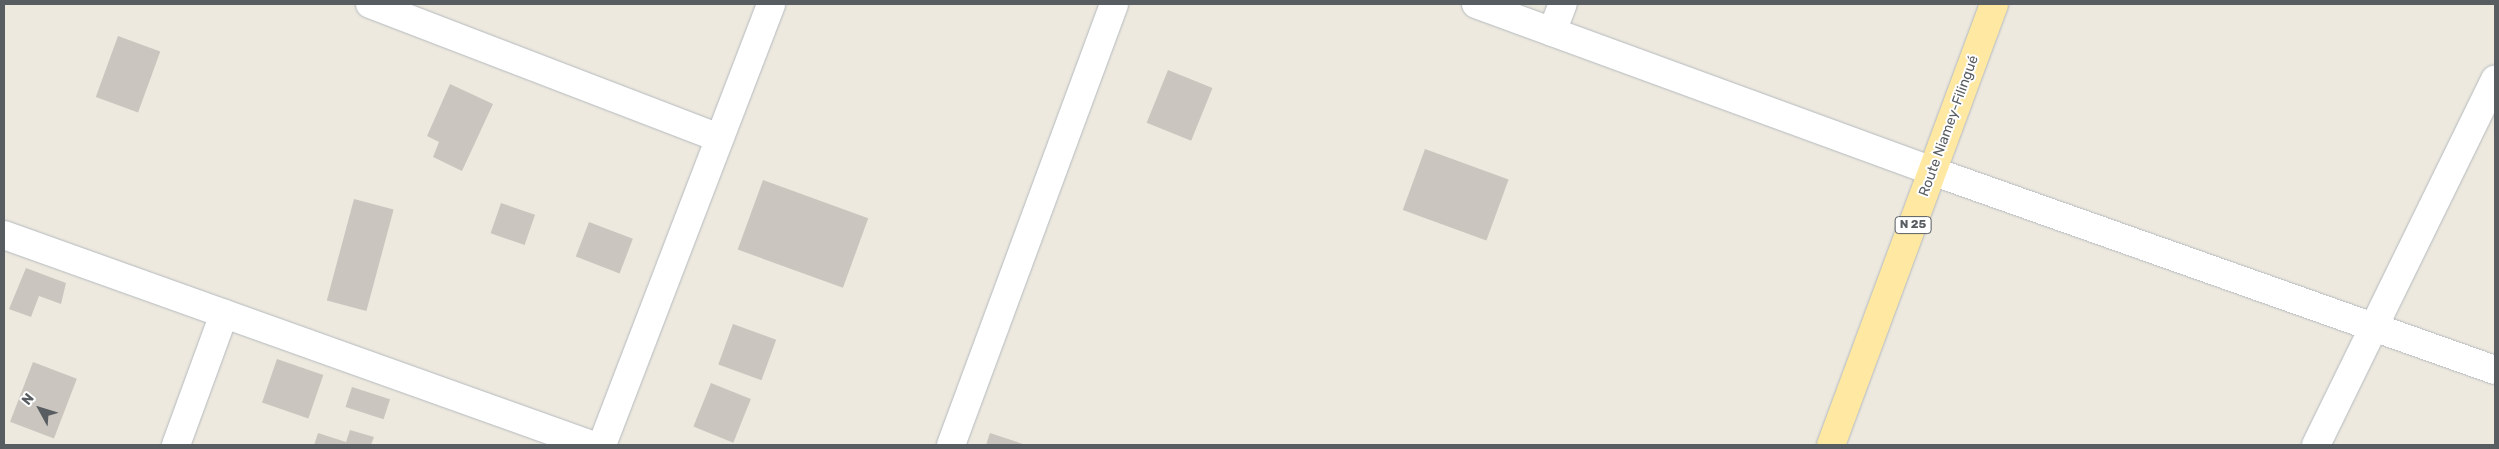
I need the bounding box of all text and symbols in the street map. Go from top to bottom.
street label: Route Niamey-Filingué [1916,53,1982,199]
road number: N 25 [1894,216,1932,234]
north arrow [15,384,65,434]
text: N [18,390,38,409]

